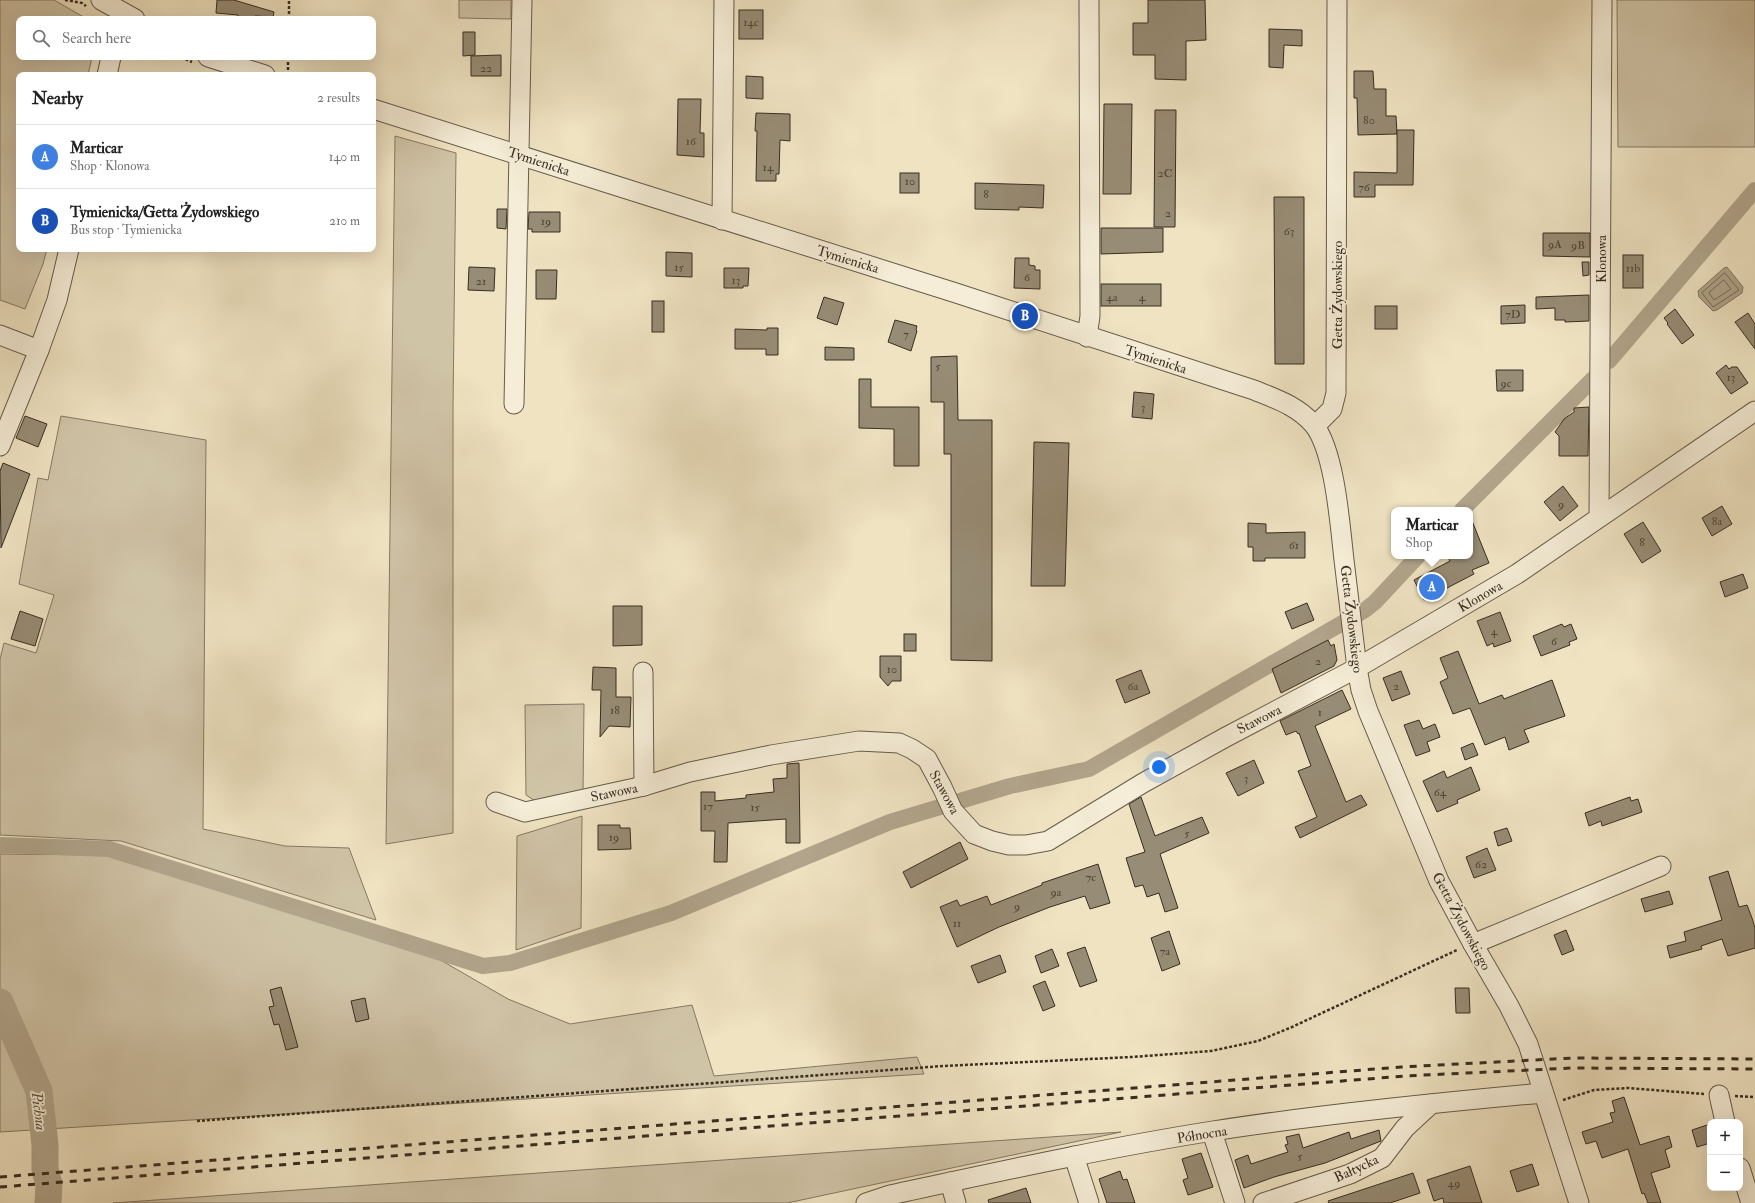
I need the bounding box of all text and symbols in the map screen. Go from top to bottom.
house number: 14c [743,15,759,30]
search box [16,16,376,60]
icon: search [30,27,52,49]
text: Search here [62,29,131,48]
house number: 22 [480,61,492,76]
text: Nearby [32,88,83,109]
text: 2 results [317,90,360,106]
house number: 80 [1363,113,1375,128]
house number: 16 [686,134,697,149]
text: Marticar [70,139,123,158]
street label: Tymienicka [505,143,572,181]
text: A [41,149,49,165]
text: 140 m [329,149,360,165]
text: Shop · Klonowa [70,158,150,174]
house number: 14 [763,160,774,175]
house number: 2C [1158,166,1173,181]
house number: 10 [905,174,915,189]
house number: 76 [1358,180,1371,195]
house number: 8 [983,187,989,202]
text: Tymienicka/Getta Żydowskiego [70,203,259,222]
house number: 2 [1165,206,1171,221]
text: B [41,213,49,229]
text: 210 m [329,213,360,229]
house number: 19 [541,214,551,229]
text: Bus stop · Tymienicka [70,222,182,238]
house number: 63 [1284,224,1294,239]
street label: Klonowa [1593,235,1610,283]
house number: 9A [1547,237,1562,252]
house number: 9B [1570,238,1585,253]
street label: Getta Żydowskiego [1329,241,1347,349]
street label: Tymienicka [814,242,881,278]
house number: 15 [674,260,684,275]
house number: 11b [1626,261,1640,276]
house number: 6 [1024,270,1031,285]
house number: 13 [732,273,740,288]
house number: 21 [476,274,486,289]
house number: 4a [1106,290,1119,305]
house number: 4 [1139,290,1146,305]
pin: B [1012,301,1038,331]
house number: 7D [1505,307,1521,322]
house number: 7 [903,327,909,342]
street label: Tymienicka [1122,341,1189,379]
house number: 5 [935,359,941,374]
house number: 13 [1727,370,1735,385]
house number: 9c [1500,376,1512,391]
house number: 3 [1141,400,1145,415]
house number: 9 [1557,497,1564,512]
popup [1391,507,1473,559]
house number: 8a [1712,514,1723,529]
text: Marticar [1406,516,1458,535]
text: Shop [1406,535,1433,551]
house number: 8 [1639,535,1645,550]
house number: 61 [1289,538,1299,553]
street label: Getta Żydowskiego [1335,564,1367,674]
pin: A [1419,572,1445,602]
street label: Klonowa [1455,577,1506,616]
house number: 4 [1491,624,1498,639]
house number: 6 [1551,634,1558,649]
house number: 2 [1315,654,1321,669]
house number: 10 [887,662,897,677]
house number: 6a [1128,679,1140,694]
house number: 2 [1393,679,1399,694]
street label: Stawowa [1234,701,1284,738]
house number: 18 [610,703,620,718]
house number: 1 [1318,705,1322,720]
your location [1149,757,1169,777]
street label: Stawowa [926,767,964,817]
house number: 3 [1244,771,1248,786]
street label: Stawowa [589,779,639,806]
house number: 64 [1434,785,1447,800]
house number: 17 [703,799,713,814]
house number: 15 [750,800,760,815]
house number: 5 [1184,826,1190,841]
house number: 19 [609,830,619,845]
house number: 62 [1475,857,1487,872]
street label: Getta Żydowskiego [1428,869,1495,974]
house number: 7c [1086,870,1096,885]
house number: 9a [1049,885,1063,900]
house number: 9 [1013,899,1020,914]
house number: 11 [953,916,961,931]
house number: 7a [1160,944,1171,959]
water label: Pichna [27,1090,50,1132]
map controls [1707,1119,1743,1191]
button: + [1707,1119,1743,1155]
street label: Północna [1176,1122,1229,1147]
house number: 5 [1297,1149,1303,1164]
street label: Bałtycka [1331,1151,1382,1187]
button: − [1707,1155,1743,1191]
house number: 49 [1448,1176,1460,1191]

